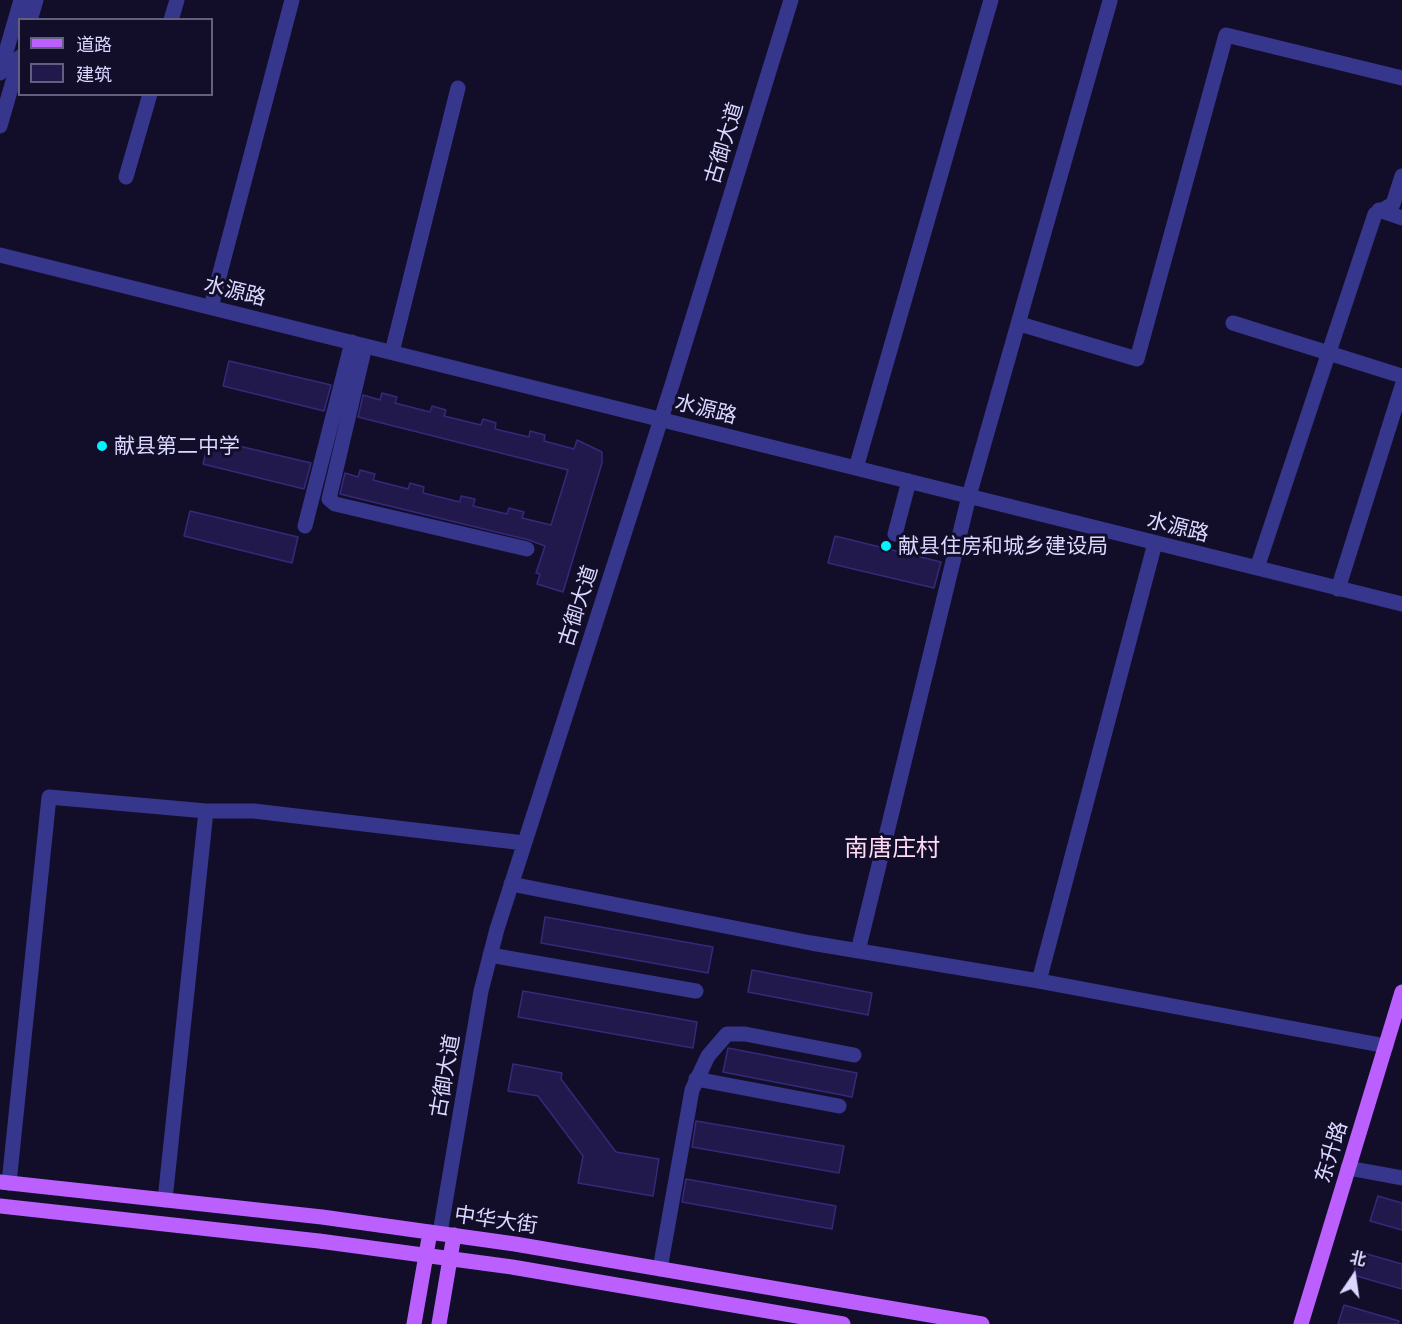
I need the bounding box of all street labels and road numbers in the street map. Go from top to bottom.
street label: 古御大道 [700,99,748,187]
street label: 水源路 [201,271,269,311]
street label: 水源路 [672,389,740,429]
street label: 水源路 [1144,507,1212,547]
street label: 古御大道 [553,562,603,650]
street label: 古御大道 [425,1032,465,1120]
street label: 东升路 [1310,1118,1352,1186]
street label: 中华大街 [453,1202,539,1238]

